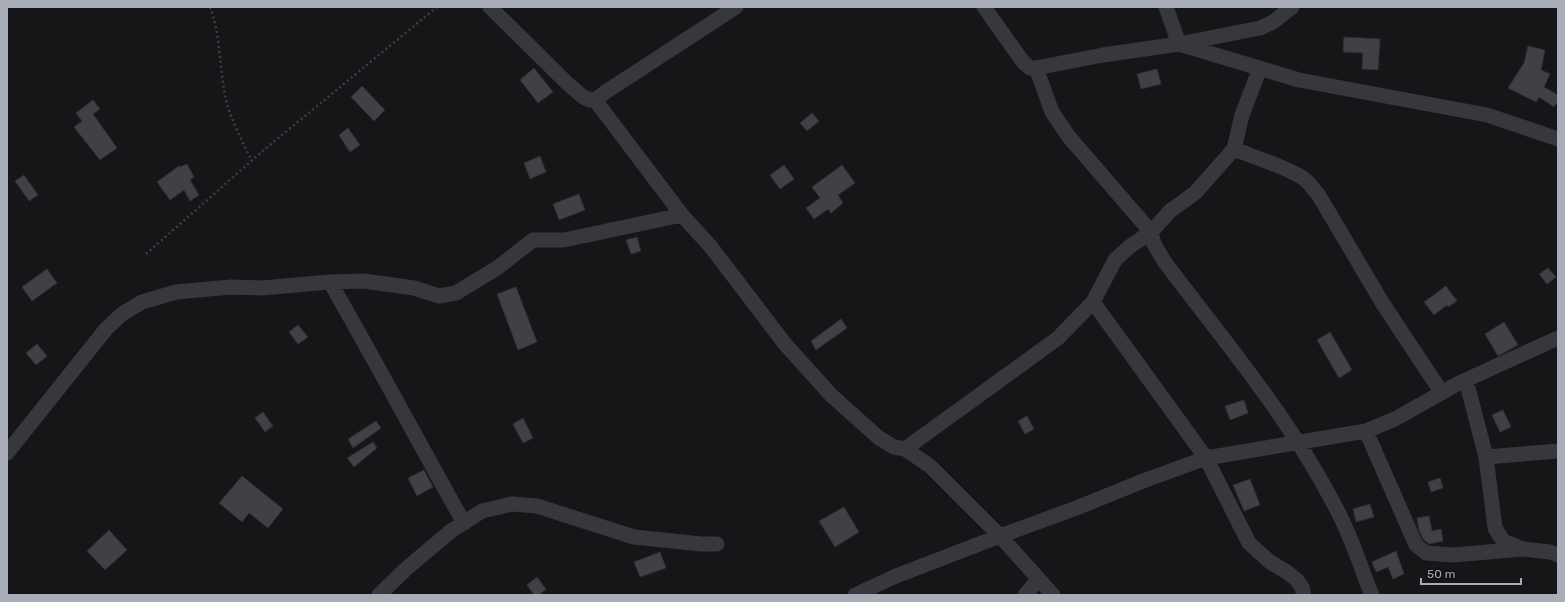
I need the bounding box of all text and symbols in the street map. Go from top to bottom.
scale bar [1421,560,1521,586]
text: 50 m [1427,567,1455,581]

